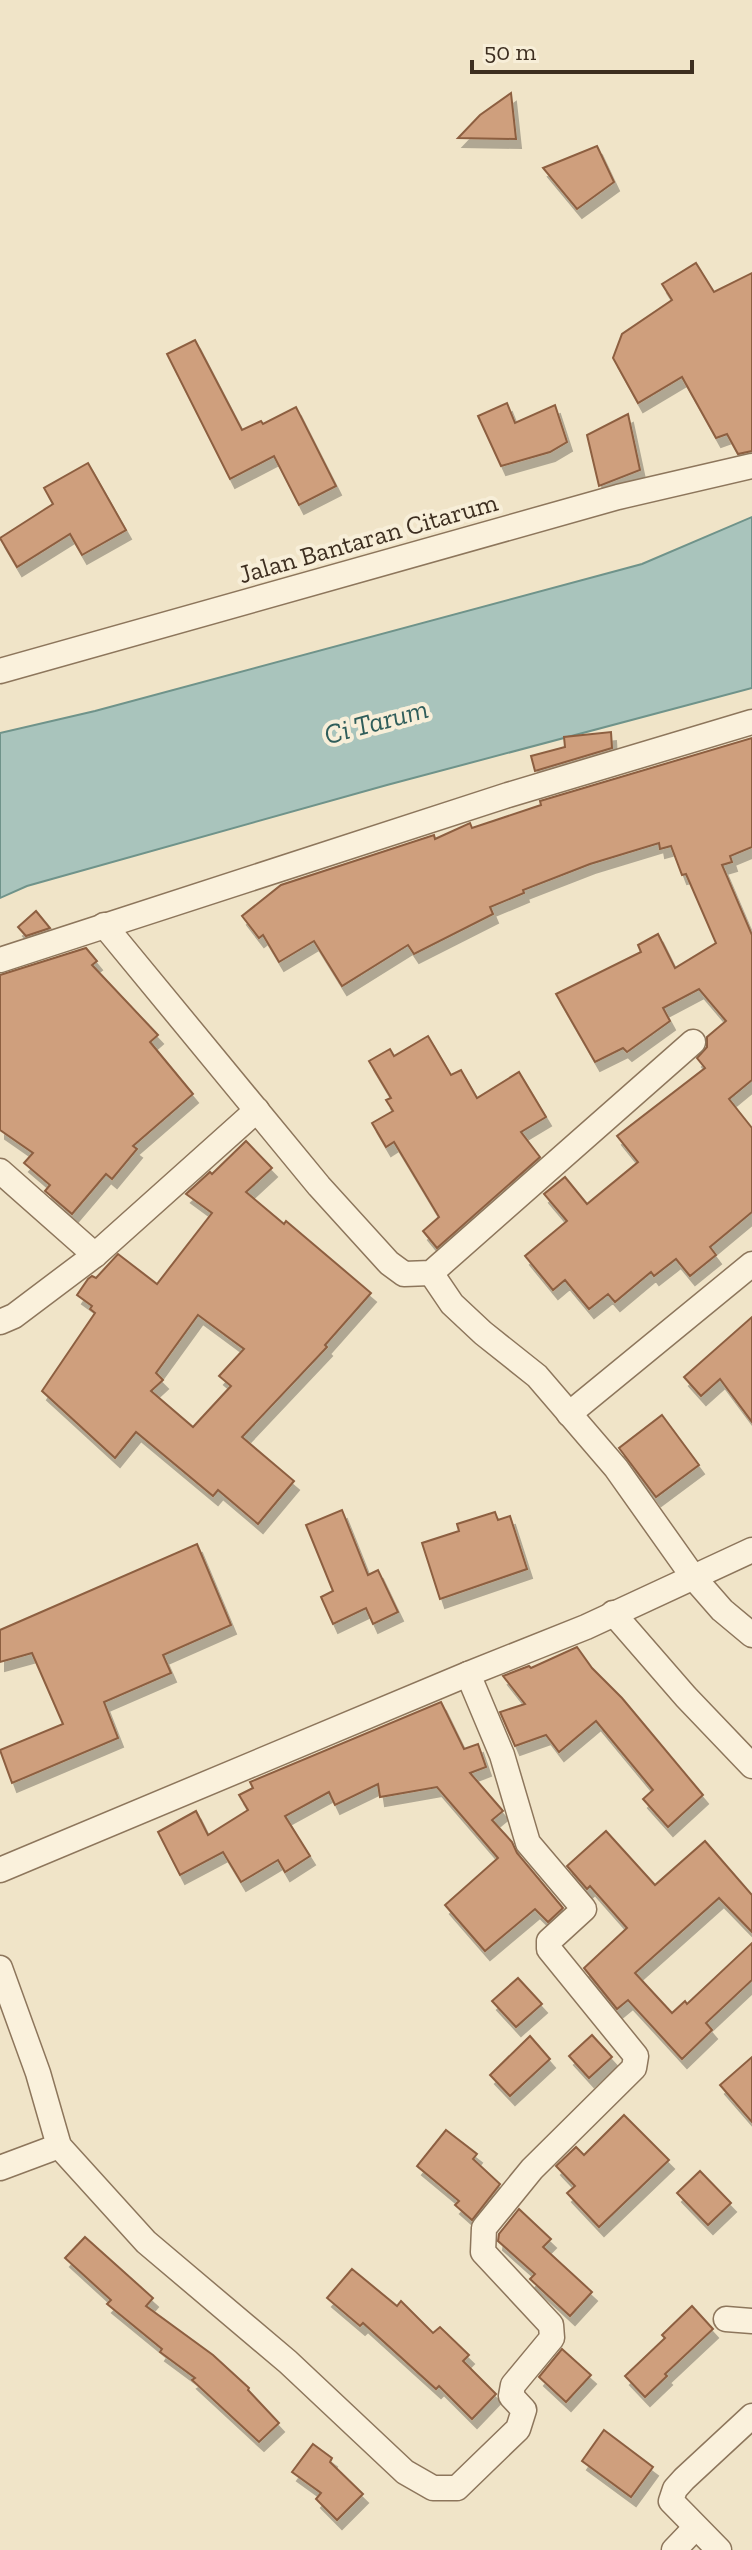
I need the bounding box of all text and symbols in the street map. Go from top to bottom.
scale bar [472,24,692,74]
text: 50 m [484,37,537,66]
street label: Jalan Bantaran Citarum [235,486,502,590]
water label: Ci Tarum [321,692,432,751]

